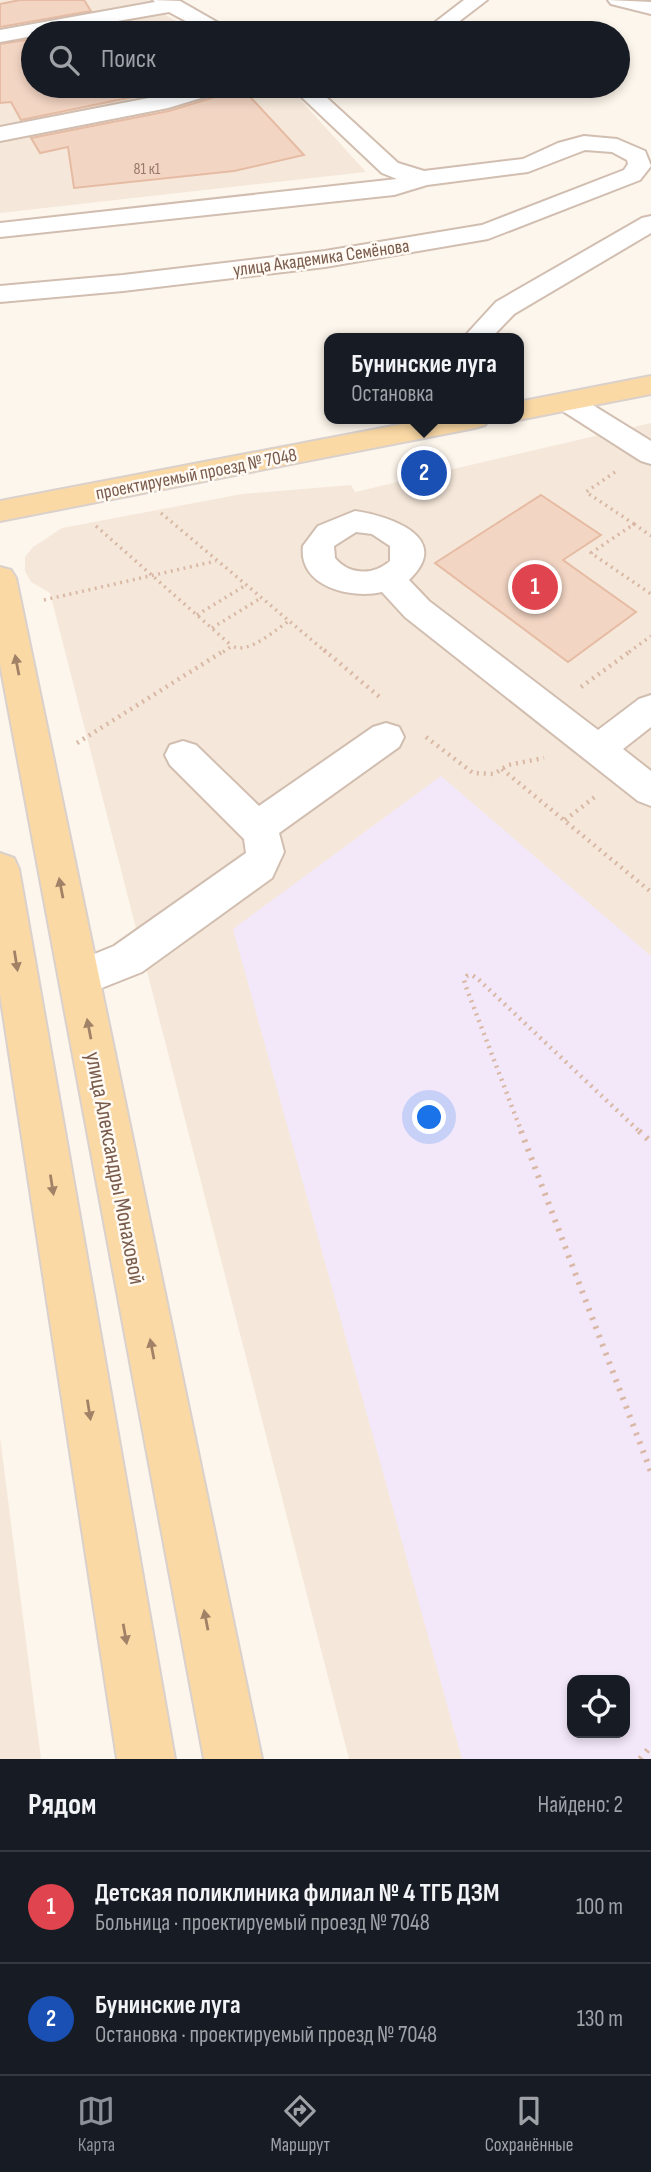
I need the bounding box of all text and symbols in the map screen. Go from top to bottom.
search box [21,21,630,98]
icon: search [45,41,83,79]
text: Поиск [101,44,156,75]
house number: 81 к1 [134,160,161,179]
street label: улица Академика Семёнова [232,235,411,282]
popup [324,333,524,424]
text: Бунинские луга [351,349,497,380]
text: Остановка [351,380,434,408]
street label: проектируемый проезд № 7048 [94,444,299,505]
pin: 2 [401,447,447,499]
pin: 1 [512,561,558,613]
one-way arrow [12,654,23,676]
one-way arrow [55,877,66,899]
one-way arrow [11,950,22,972]
one-way arrow [83,1018,94,1040]
street label: улица Александры Монаховой [79,1050,151,1287]
your location [412,1100,446,1134]
one-way arrow [47,1174,58,1196]
one-way arrow [146,1338,157,1360]
one-way arrow [84,1399,95,1421]
one-way arrow [200,1609,211,1631]
one-way arrow [120,1623,131,1645]
map controls [567,1675,630,1738]
button: locate [567,1675,630,1738]
text: Рядом [28,1787,96,1823]
text: Найдено: 2 [537,1791,623,1819]
text: Детская поликлиника филиал № 4 ТГБ ДЗМ [95,1878,500,1909]
text: 1 [46,1893,56,1921]
text: 100 m [576,1893,623,1921]
text: Больница · проектируемый проезд № 7048 [95,1909,430,1937]
text: Бунинские луга [95,1990,241,2021]
text: 2 [46,2005,56,2033]
text: 130 m [577,2005,623,2033]
text: Остановка · проектируемый проезд № 7048 [95,2021,437,2049]
tab: Карта [77,2092,115,2157]
tab: Маршрут [270,2092,330,2157]
tab: Сохранённые [485,2092,573,2157]

